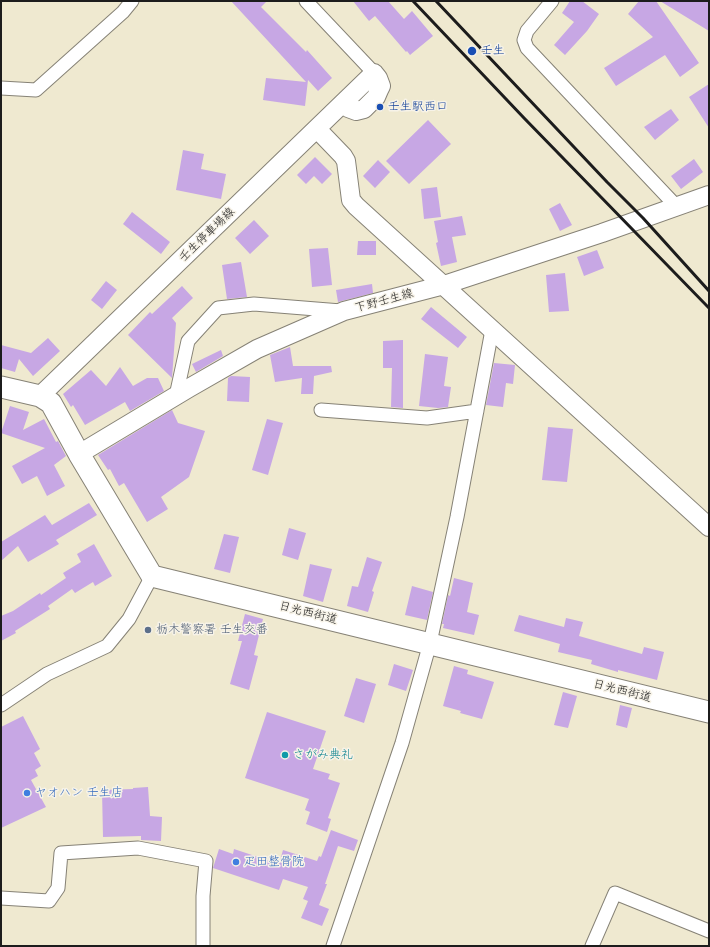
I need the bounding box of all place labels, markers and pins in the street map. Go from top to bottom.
place label: 壬生 [481,44,505,58]
marker: 壬生 [466,45,478,57]
place label: 壬生駅西口 [388,100,448,114]
marker: 壬生駅西口 [375,102,385,112]
place label: 栃木警察署 壬生交番 [156,623,268,637]
marker: 栃木警察署 壬生交番 [143,625,153,635]
place label: さがみ典礼 [293,748,353,762]
marker: さがみ典礼 [280,750,290,760]
place label: ヤオハン 壬生店 [35,786,123,800]
marker: ヤオハン 壬生店 [22,788,32,798]
place label: 疋田整骨院 [244,855,304,869]
marker: 疋田整骨院 [231,857,241,867]

